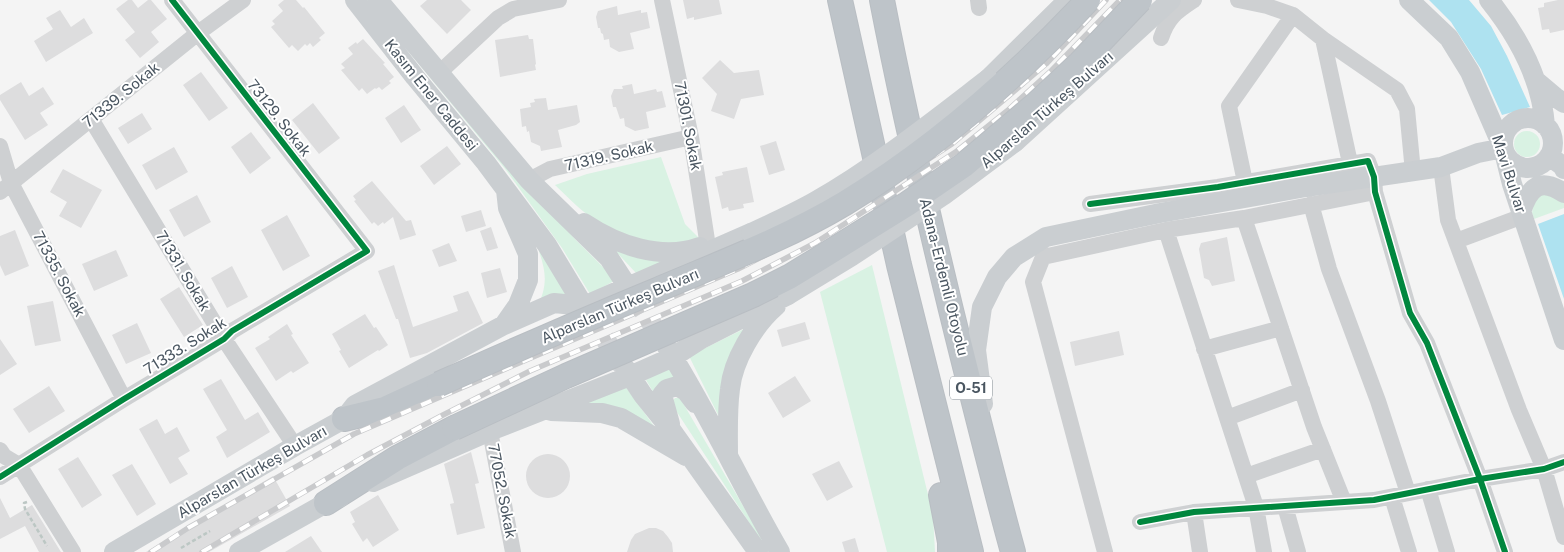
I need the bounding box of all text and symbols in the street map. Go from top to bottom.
street label: Kasım Ener Caddesi [381,36,481,154]
street label: Alparslan Türkeş Bulvarı [977,48,1116,172]
street label: 71339. Sokak [79,58,163,131]
street label: 73129. Sokak [244,76,315,160]
street label: 71301. Sokak [672,80,705,172]
street label: Mavi Bulvar [1489,133,1530,215]
street label: 71319. Sokak [563,137,655,174]
street label: Adana-Erdemli Otoyolu [917,196,972,357]
street label: 71331. Sokak [153,227,214,314]
street label: 71335. Sokak [30,228,89,319]
street label: Alparslan Türkeş Bulvarı [538,265,701,346]
street label: 71333. Sokak [140,313,229,378]
road number: O-51 [950,376,992,399]
street label: Alparslan Türkeş Bulvarı [174,422,329,521]
street label: 77052. Sokak [485,442,520,540]

